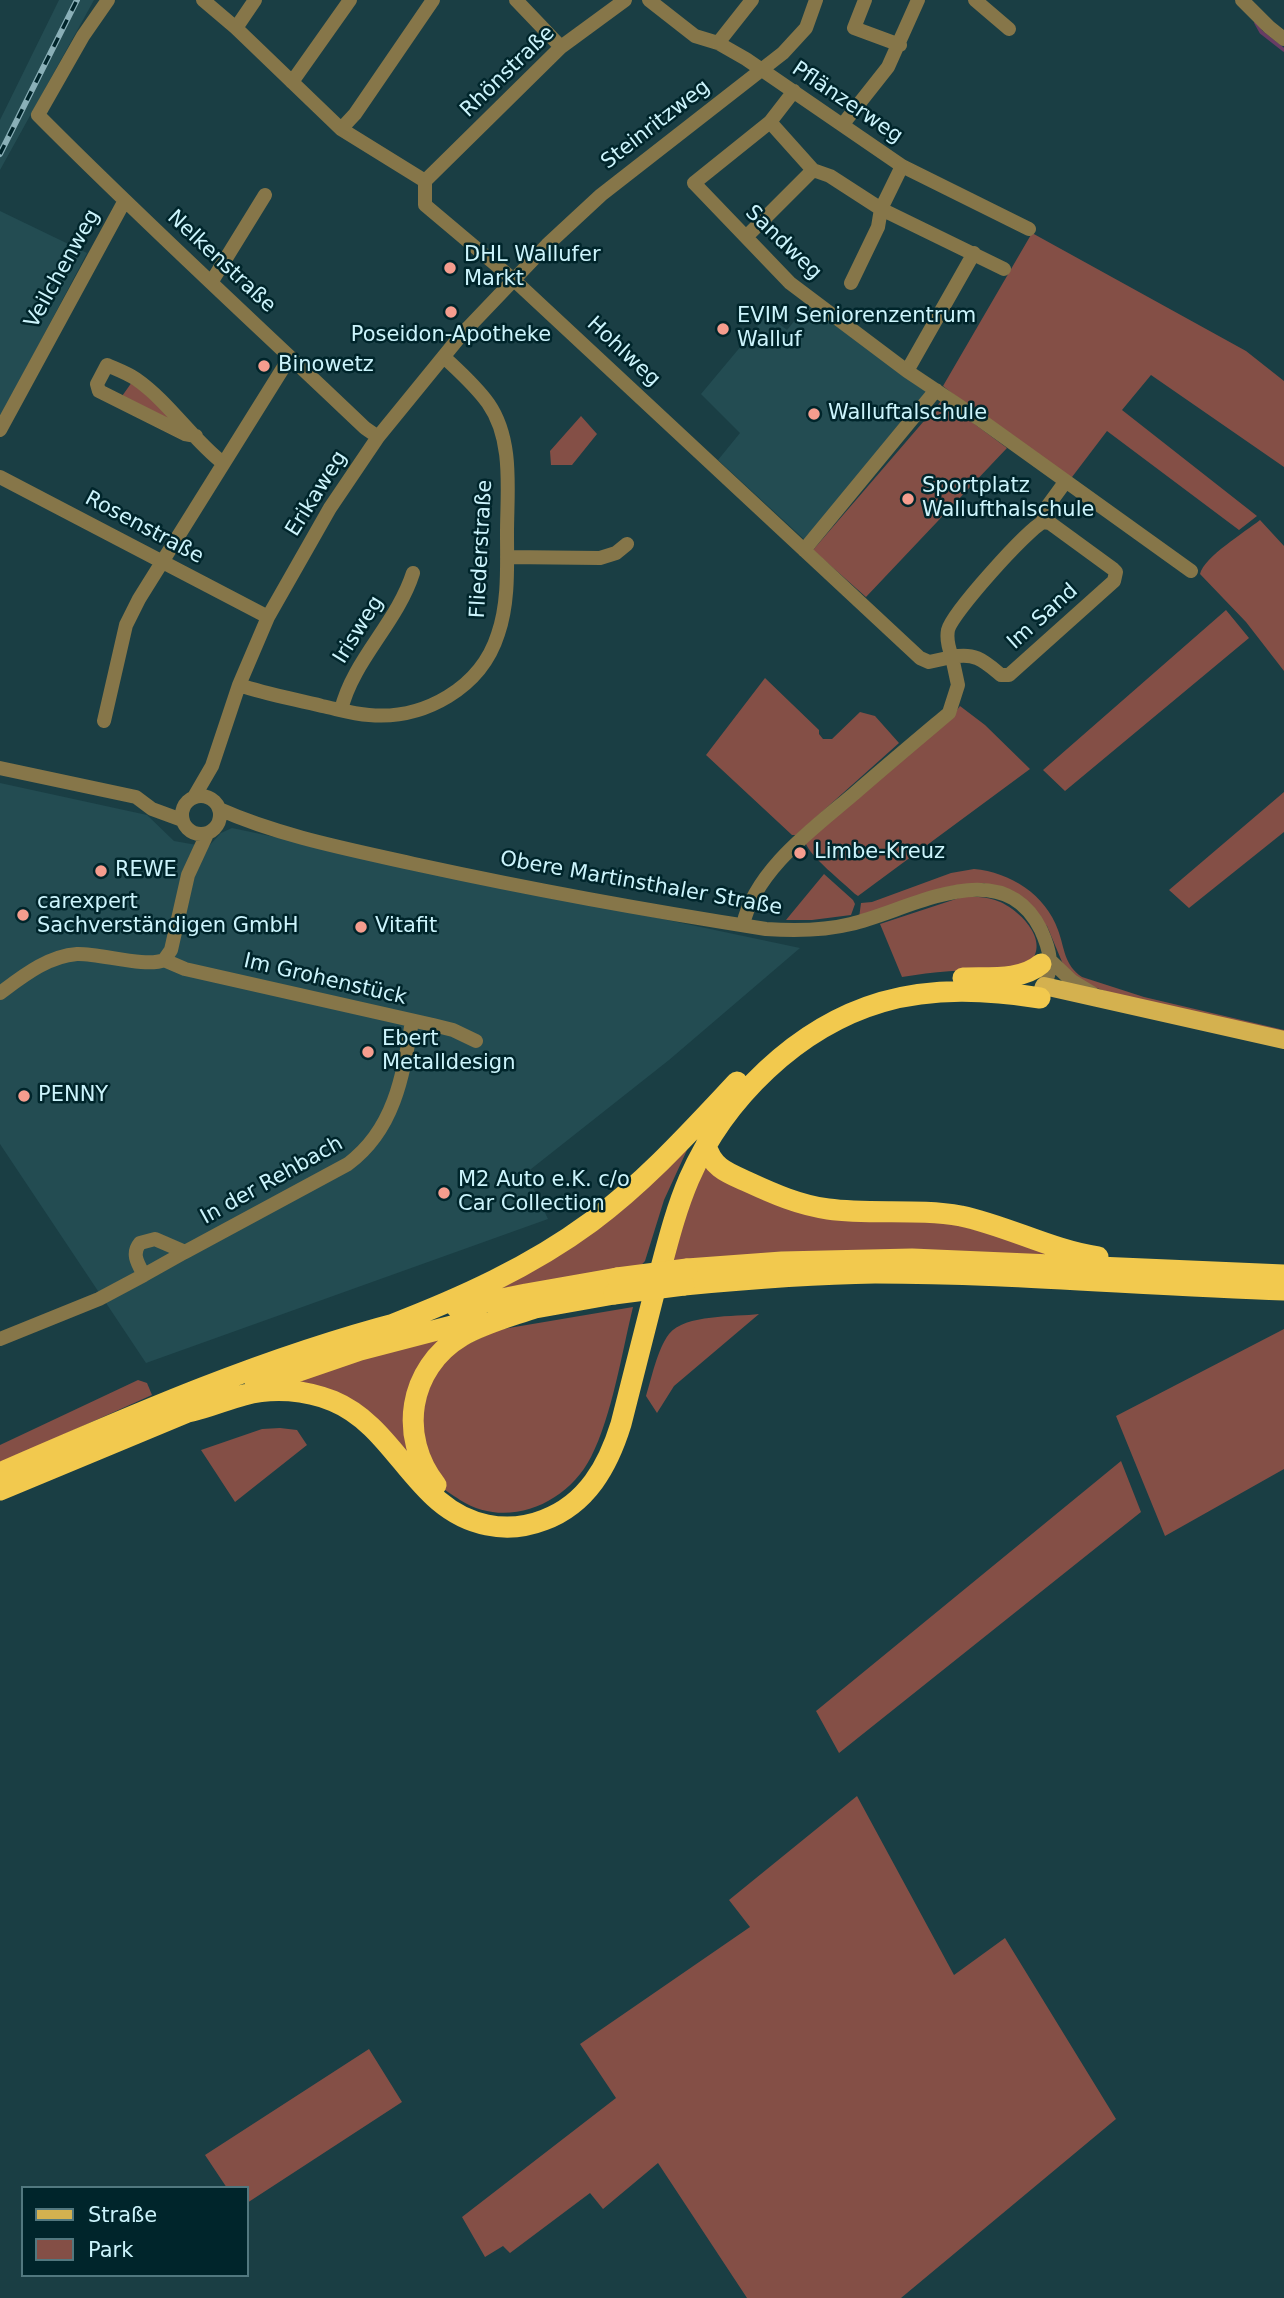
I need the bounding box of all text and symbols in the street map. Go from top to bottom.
street label: Rhönstraße [456,21,560,123]
street label: Pflänzerweg [787,57,907,149]
street label: Steinritzweg [597,75,715,175]
street label: Sandweg [740,201,826,285]
street label: Veilchenweg [20,205,106,333]
street label: Nelkenstraße [162,205,280,319]
place label: DHL Wallufer Markt [464,243,601,293]
marker: DHL Wallufer Markt [442,260,458,276]
marker: Poseidon-Apotheke [443,304,459,320]
place label: EVIM Seniorenzentrum Walluf [737,304,976,354]
street label: Hohlweg [581,312,665,392]
marker: EVIM Seniorenzentrum Walluf [715,321,731,337]
place label: Poseidon-Apotheke [351,323,551,349]
place label: Binowetz [278,353,374,379]
marker: Binowetz [256,358,272,374]
place label: Walluftalschule [828,401,987,427]
marker: Walluftalschule [806,406,822,422]
street label: Erikaweg [281,447,353,541]
place label: Sportplatz Wallufthalschule [922,474,1094,524]
street label: Fliederstraße [466,479,498,619]
street label: Rosenstraße [80,486,208,570]
marker: Sportplatz Wallufthalschule [900,491,916,507]
street label: Im Sand [1003,579,1083,655]
street label: Irisweg [328,592,390,668]
place label: Limbe-Kreuz [814,840,945,866]
marker: Limbe-Kreuz [792,845,808,861]
street label: Obere Martinsthaler Straße [498,847,784,921]
place label: REWE [115,858,177,884]
marker: REWE [93,863,109,879]
place label: carexpert Sachverständigen GmbH [37,890,299,940]
marker: carexpert Sachverständigen GmbH [15,907,31,923]
place label: Vitafit [375,914,437,940]
marker: Vitafit [353,919,369,935]
street label: Im Grohenstück [241,949,409,1011]
place label: Ebert Metalldesign [382,1027,515,1077]
marker: Ebert Metalldesign [360,1044,376,1060]
place label: PENNY [38,1083,108,1109]
marker: PENNY [16,1088,32,1104]
street label: In der Rehbach [197,1132,347,1230]
place label: M2 Auto e.K. c/o Car Collection [458,1168,630,1218]
marker: M2 Auto e.K. c/o Car Collection [436,1185,452,1201]
legend [21,2186,248,2277]
text: Straße [88,2203,157,2227]
text: Park [88,2238,133,2262]

